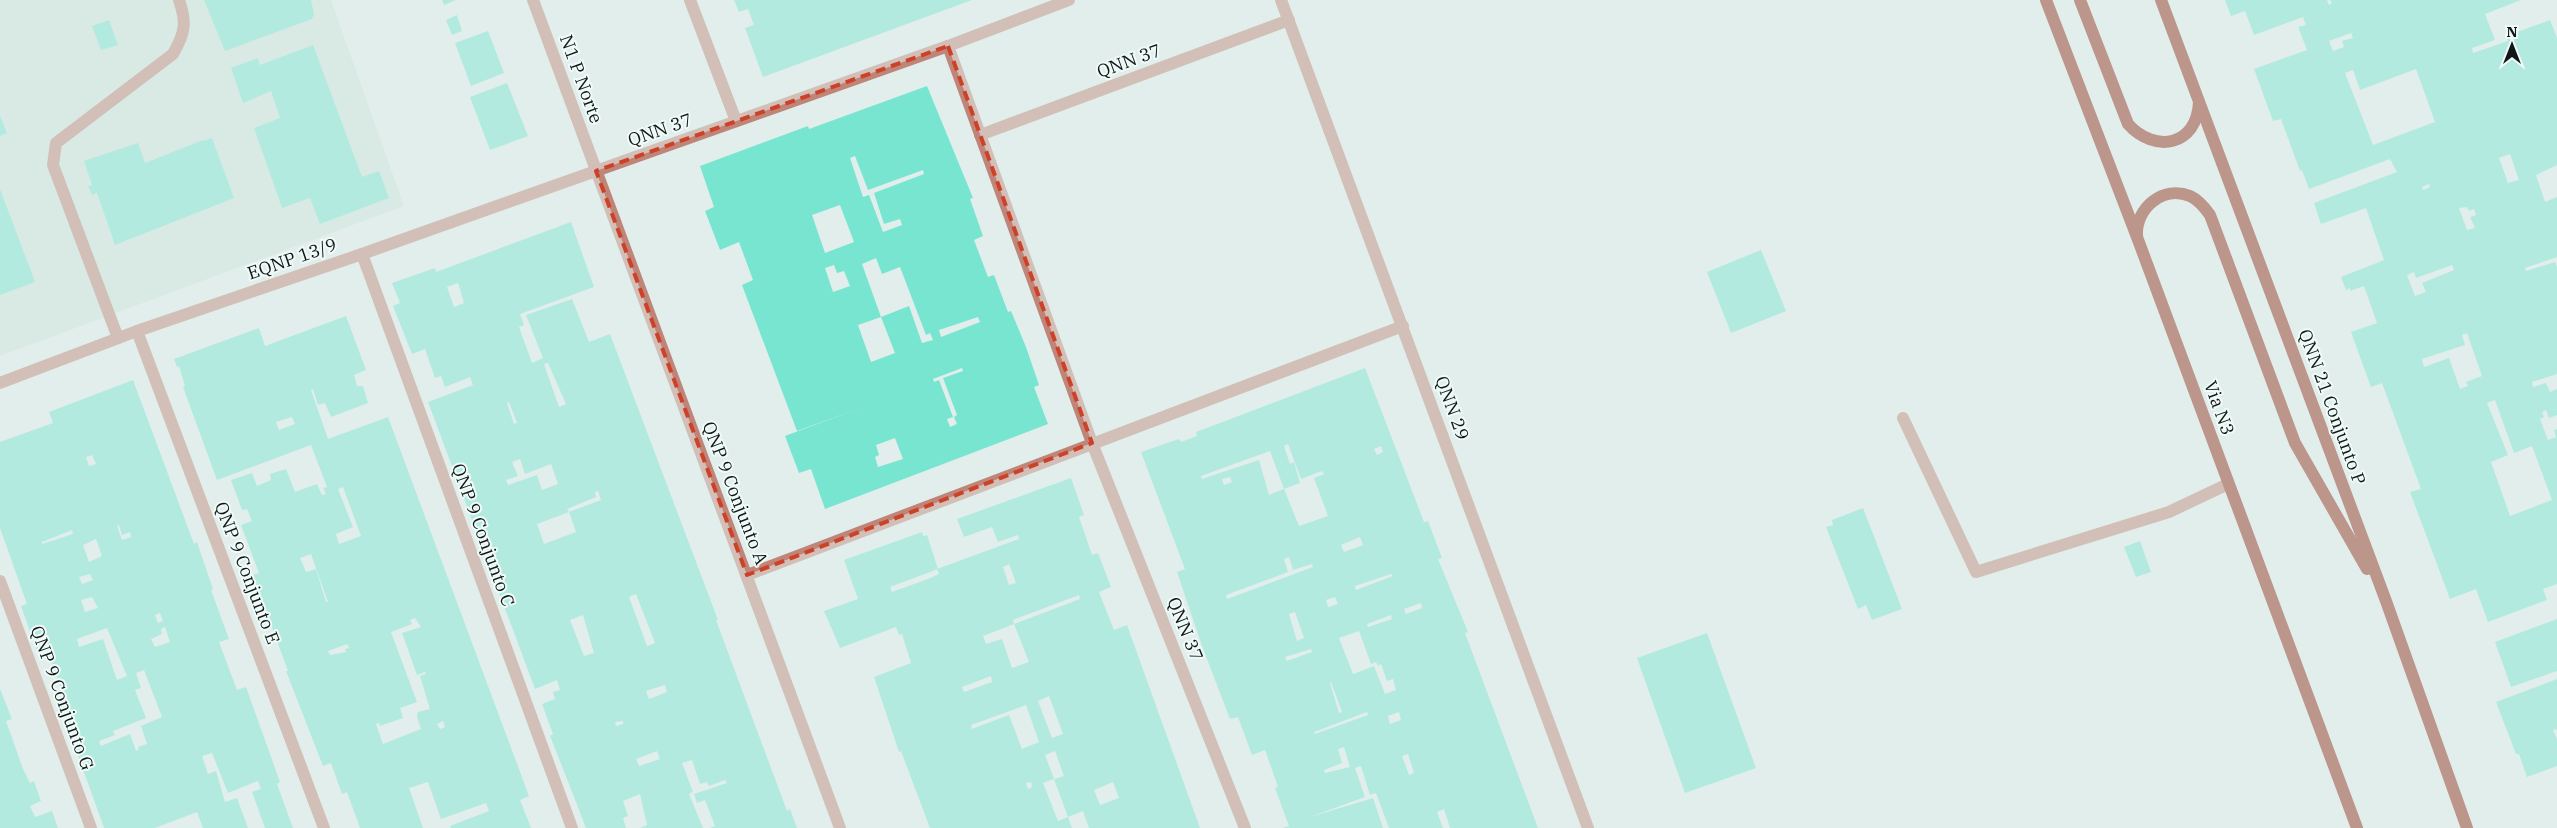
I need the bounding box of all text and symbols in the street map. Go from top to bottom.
north arrow [2487,20,2537,70]
text: N [2506,23,2518,41]
street label: N1 P Norte [555,31,608,126]
street label: QNN 37 [1094,38,1164,83]
street label: QNN 37 [625,108,695,151]
street label: EQNP 13/9 [244,233,339,285]
street label: QNN 21 Conjunto P [2294,326,2371,488]
street label: QNN 29 [1430,373,1475,443]
street label: Via N3 [2199,378,2240,438]
street label: QNP 9 Conjunto A [698,418,774,568]
street label: QNP 9 Conjunto C [447,460,520,610]
street label: QNP 9 Conjunto E [210,498,285,647]
street label: QNN 37 [1162,594,1209,664]
street label: QNP 9 Conjunto G [26,622,99,773]

